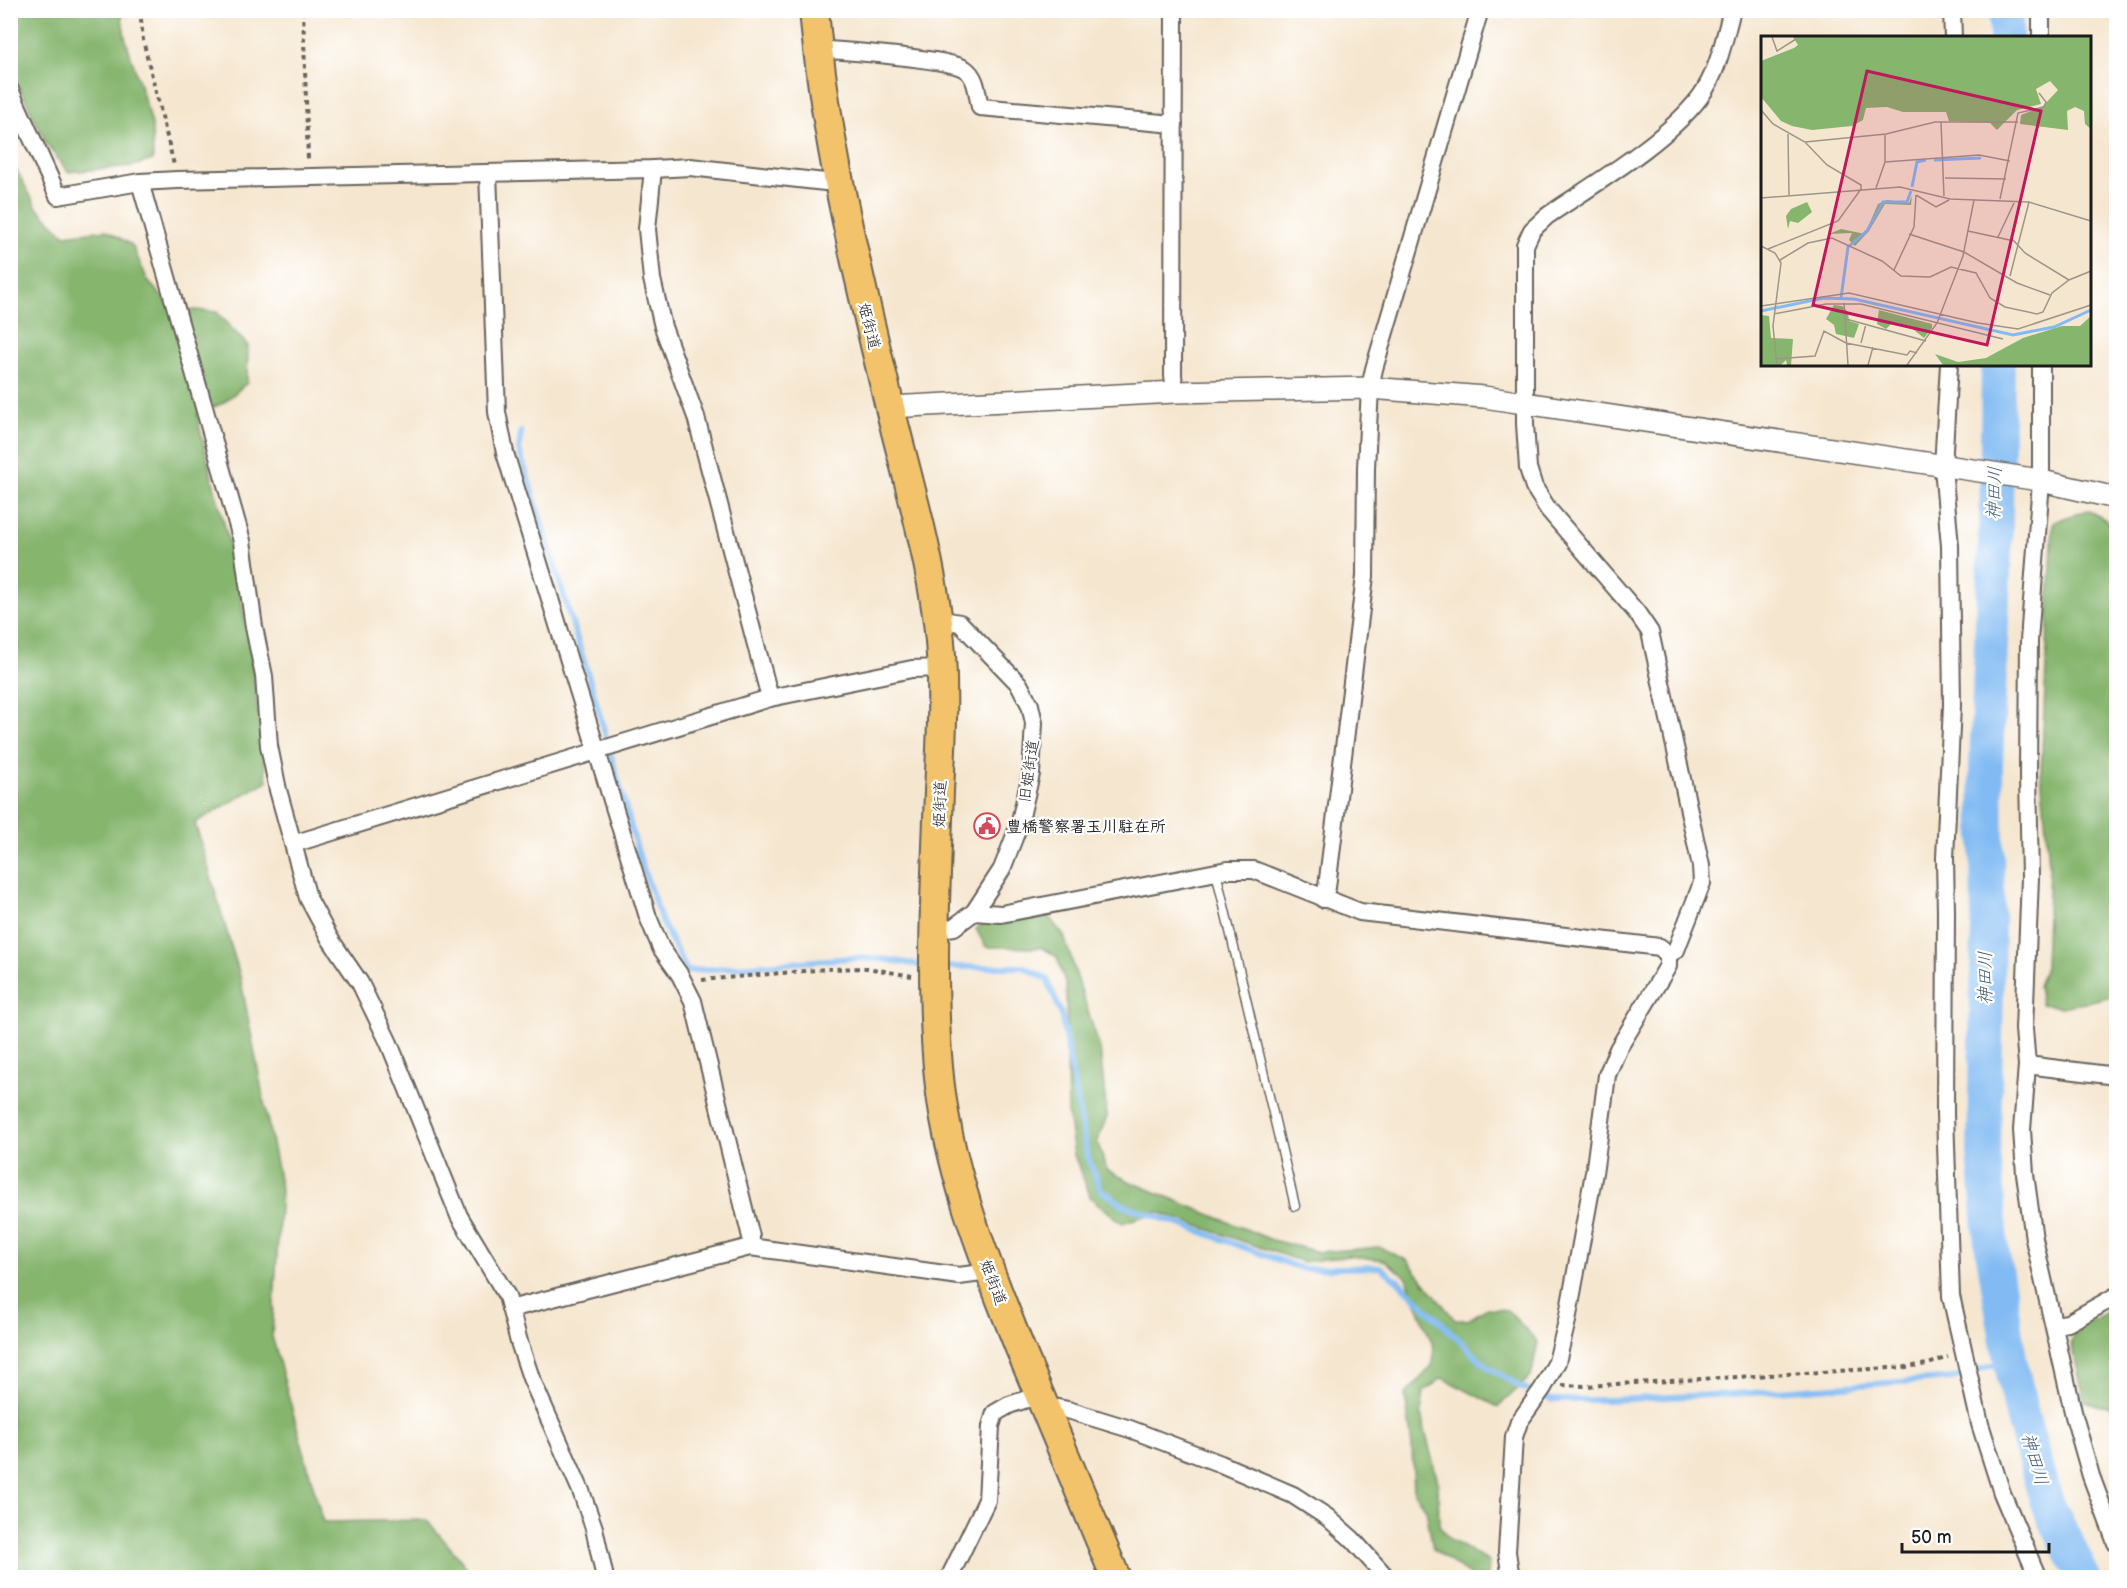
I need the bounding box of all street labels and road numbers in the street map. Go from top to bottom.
street label: 姫街道 [854,301,884,352]
street label: 旧姫街道 [1016,738,1043,804]
street label: 姫街道 [930,780,951,828]
street label: 姫街道 [975,1257,1010,1308]

